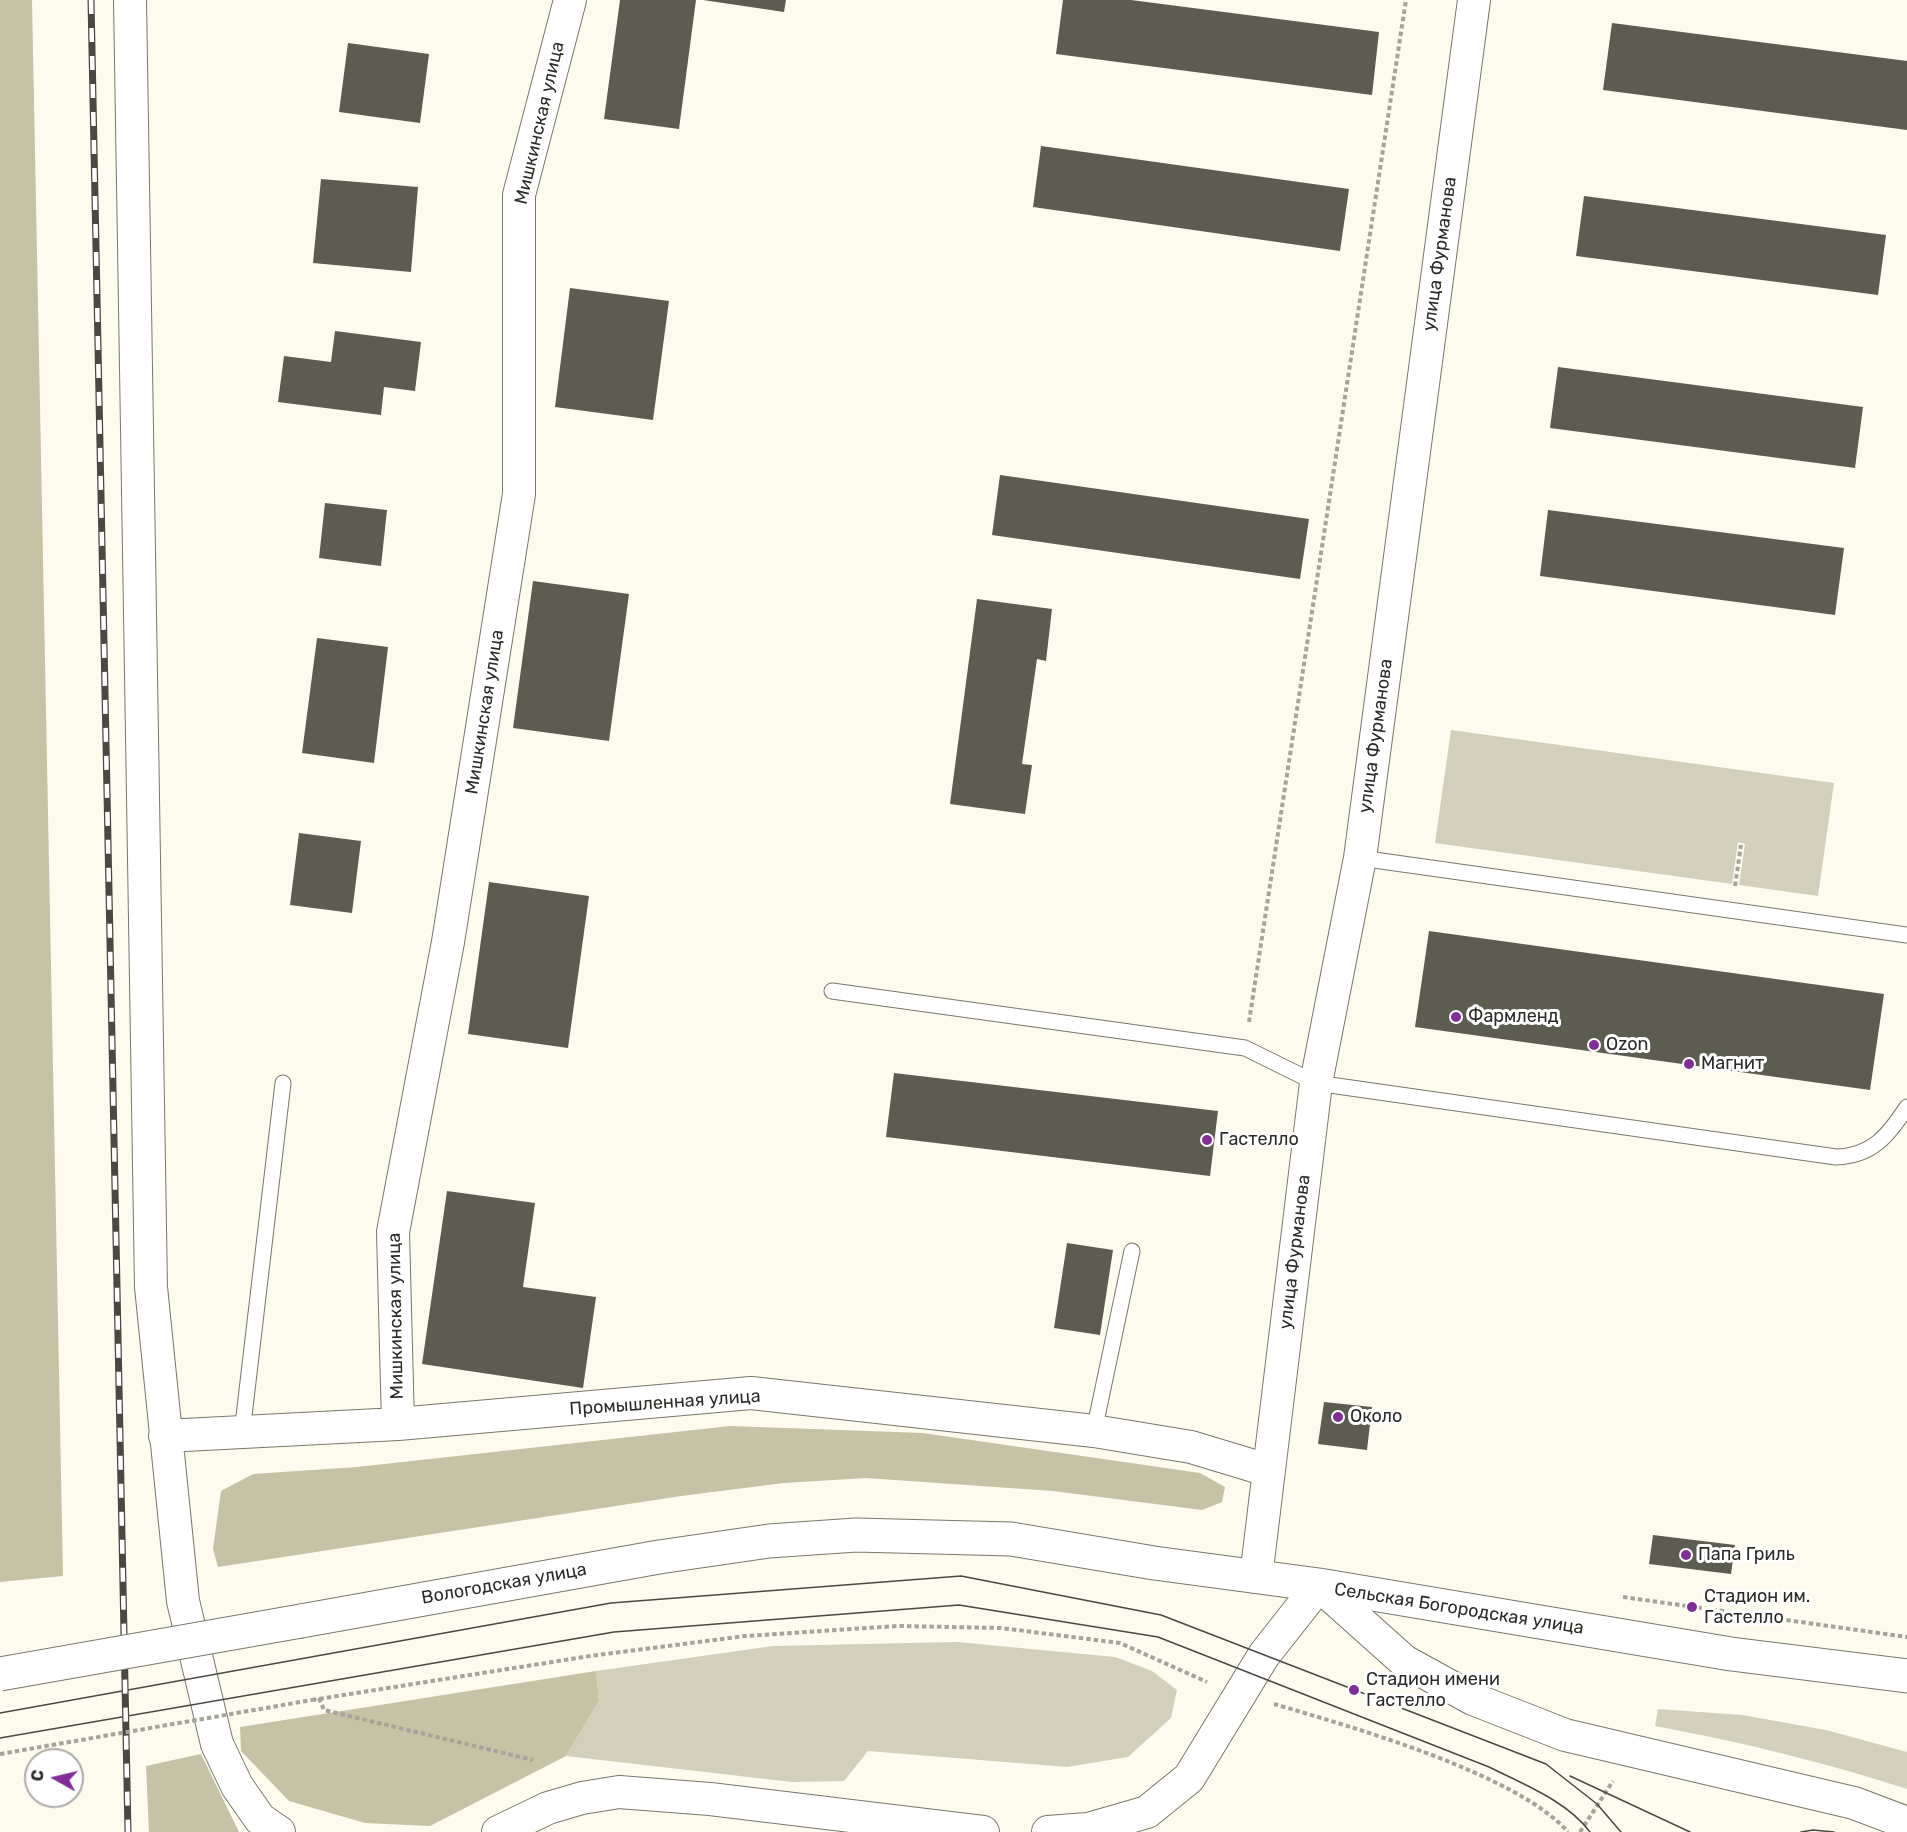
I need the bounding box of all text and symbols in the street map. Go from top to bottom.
street label: Мишкинская улица [511,39,569,207]
street label: улица Фурманова [1418,175,1462,333]
street label: Мишкинская улица [461,628,509,796]
street label: улица Фурманова [1354,657,1398,815]
place label: Фармленд [1468,1006,1559,1028]
marker: Фармленд [1449,1010,1463,1024]
place label: Ozon [1606,1034,1648,1056]
marker: Ozon [1587,1038,1601,1052]
place label: Магнит [1701,1053,1764,1075]
marker: Магнит [1682,1057,1696,1071]
place label: Гастелло [1219,1129,1299,1151]
marker: Гастелло [1200,1133,1214,1147]
street label: улица Фурманова [1275,1173,1315,1331]
street label: Мишкинская улица [384,1233,408,1399]
street label: Промышленная улица [569,1386,761,1420]
place label: Около [1350,1406,1402,1428]
marker: Около [1331,1410,1345,1424]
place label: Папа Гриль [1698,1544,1795,1566]
marker: Папа Гриль [1679,1548,1693,1562]
street label: Вологодская улица [420,1559,588,1609]
street label: Сельская Богородская улица [1333,1579,1585,1639]
place label: Стадион им. Гастелло [1704,1586,1810,1628]
marker: Стадион им. Гастелло [1685,1600,1699,1614]
place label: Стадион имени Гастелло [1366,1669,1500,1712]
marker: Стадион имени Гастелло [1347,1683,1361,1697]
north arrow [24,1748,84,1808]
text: С [27,1769,48,1783]

